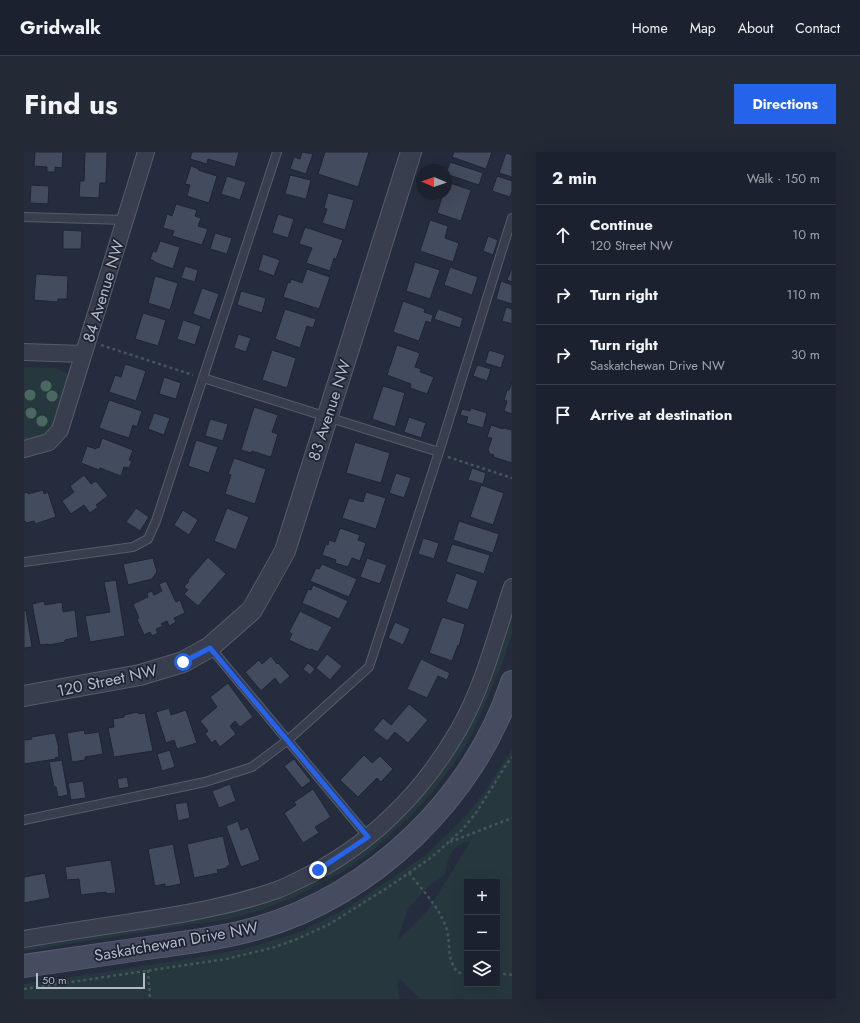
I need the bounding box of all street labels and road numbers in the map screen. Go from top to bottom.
street label: 84 Avenue NW [77,237,130,345]
street label: 83 Avenue NW [302,356,357,464]
street label: 120 Street NW [55,659,159,702]
street label: Saskatchewan Drive NW [92,916,260,967]

